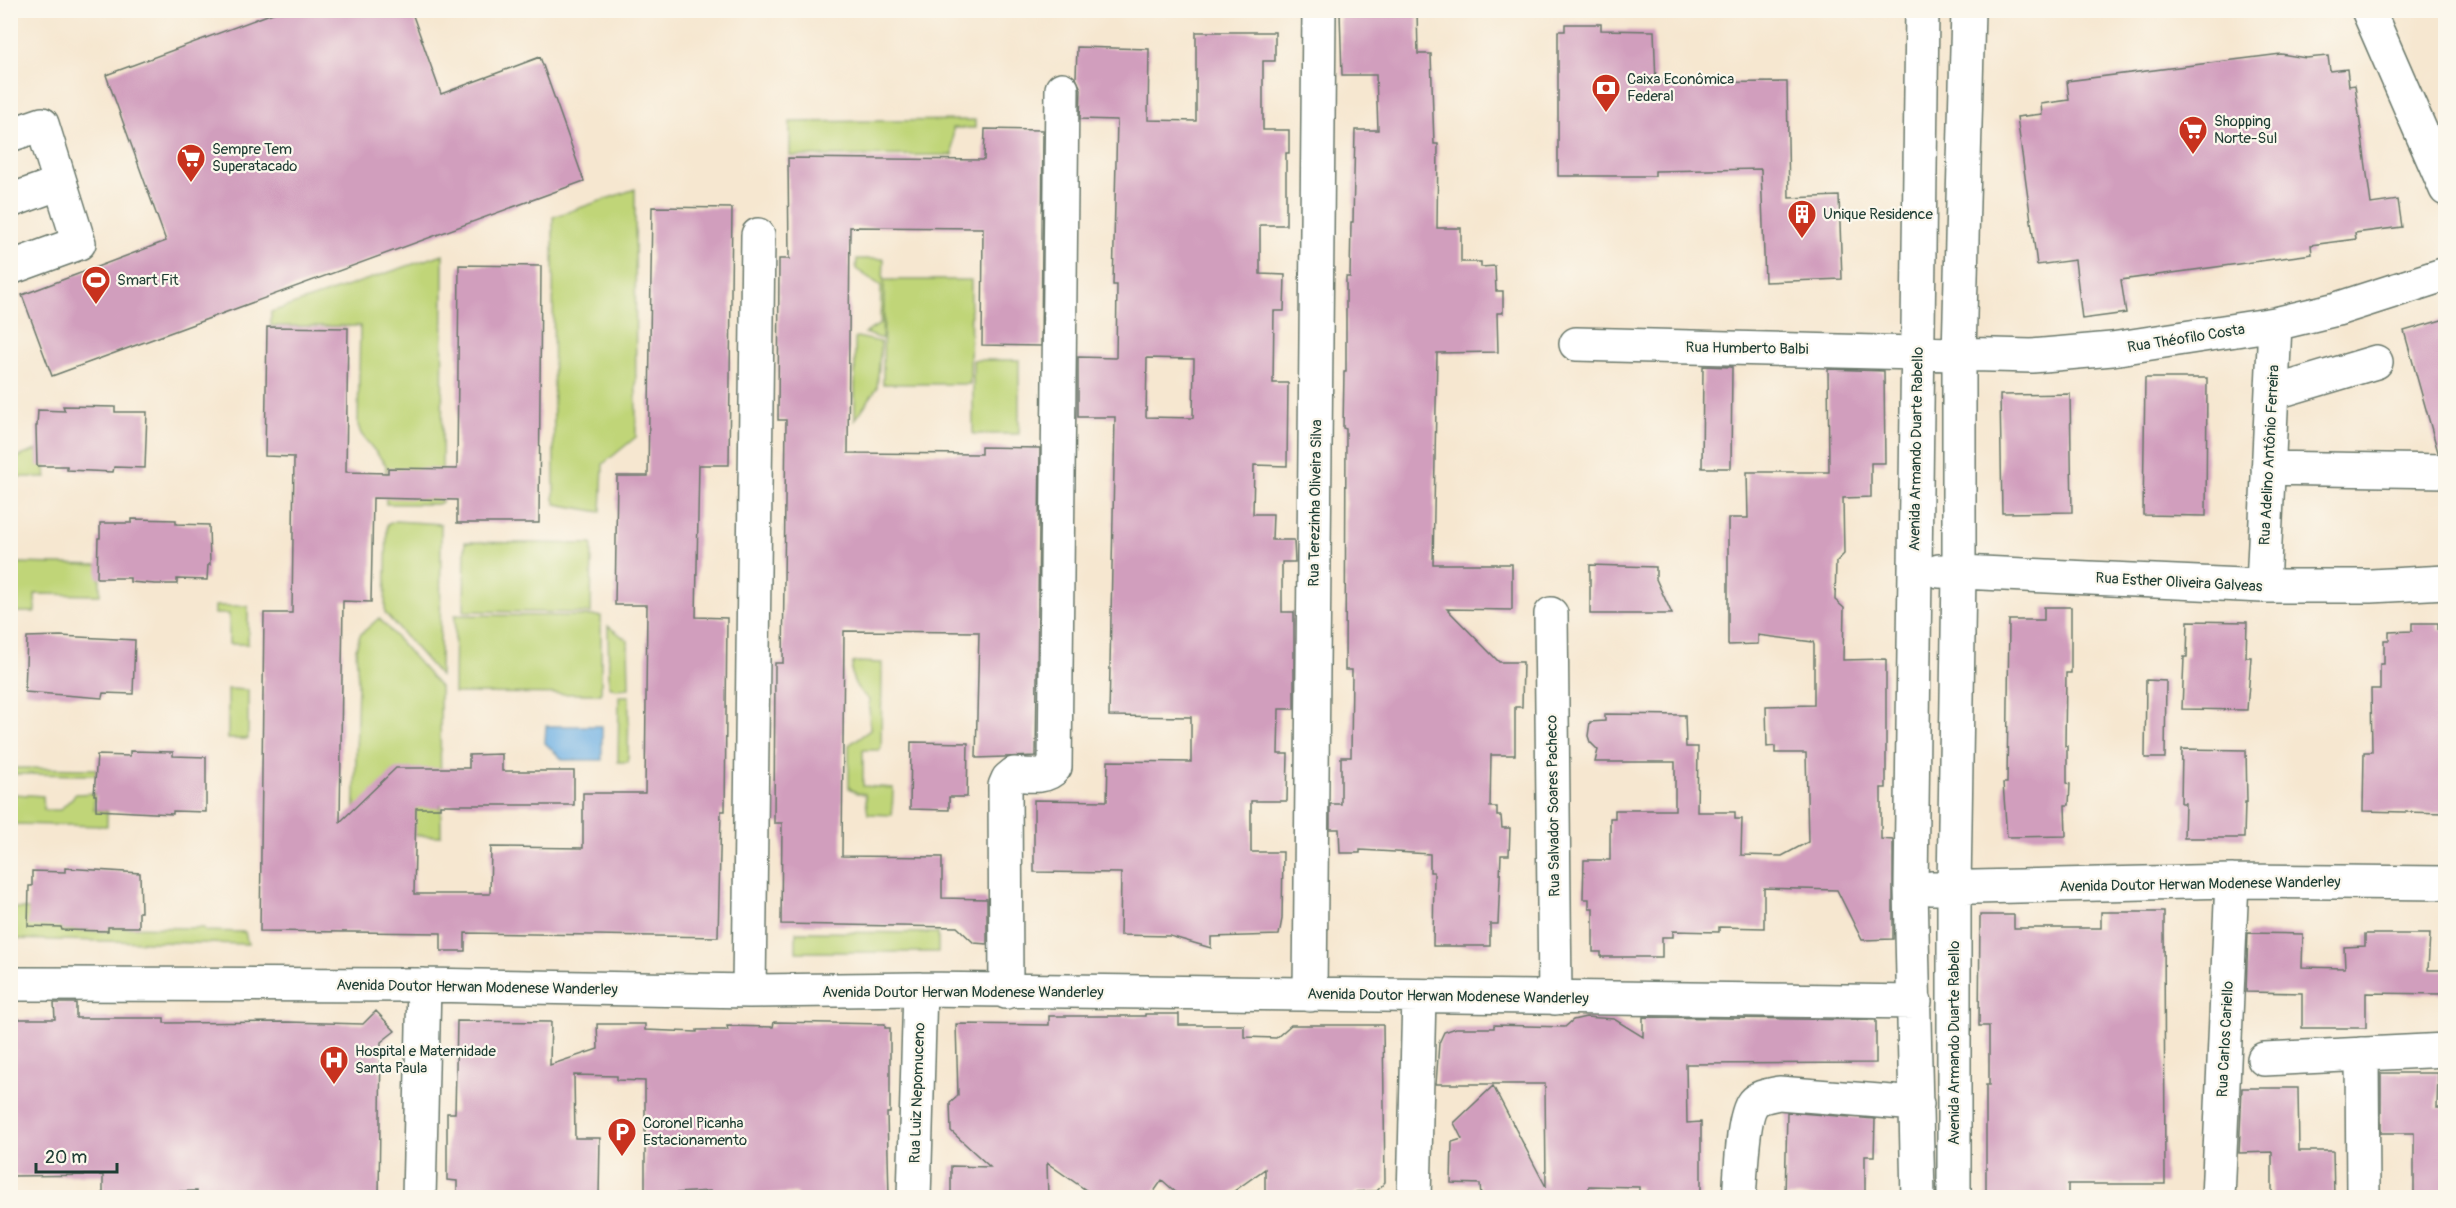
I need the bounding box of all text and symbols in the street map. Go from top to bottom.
place label: Caixa Econômica Federal [1627,70,1734,106]
bank icon: Caixa Econômica Federal [1590,72,1622,114]
place label: Shopping Norte-Sul [2214,112,2277,148]
supermarket icon: Shopping Norte-Sul [2177,114,2209,156]
place label: Sempre Tem Superatacado [212,140,297,176]
supermarket icon: Sempre Tem Superatacado [175,142,207,184]
building icon: Unique Residence [1786,198,1818,240]
place label: Unique Residence [1823,205,1933,224]
sports icon: Smart Fit [80,264,112,306]
place label: Smart Fit [117,271,179,290]
street label: Rua Théofilo Costa [2126,320,2246,357]
street label: Rua Humberto Balbi [1685,338,1809,359]
street label: Avenida Armando Duarte Rabello [1905,347,1928,551]
street label: Rua Adelino Antônio Ferreira [2255,364,2284,546]
street label: Rua Terezinha Oliveira Silva [1305,419,1326,587]
street label: Rua Esther Oliveira Galveas [2095,569,2263,596]
street label: Rua Salvador Soares Pacheco [1542,715,1565,897]
street label: Avenida Doutor Herwan Modenese Wanderley [2059,873,2341,896]
street label: Avenida Armando Duarte Rabello [1945,941,1964,1145]
street label: Avenida Doutor Herwan Modenese Wanderley [336,976,618,999]
street label: Rua Carlos Cariello [2213,980,2238,1098]
street label: Avenida Doutor Herwan Modenese Wanderley [822,983,1104,1002]
street label: Avenida Doutor Herwan Modenese Wanderley [1307,985,1589,1008]
street label: Rua Luiz Nepomuceno [906,1022,929,1164]
place label: Hospital e Maternidade Santa Paula [355,1042,497,1078]
hospital icon: Hospital e Maternidade Santa Paula [318,1044,350,1086]
place label: Coronel Picanha Estacionamento [643,1114,747,1150]
parking icon: Coronel Picanha Estacionamento [606,1116,638,1158]
scale bar [36,1136,117,1174]
text: 20 m [45,1146,87,1169]

